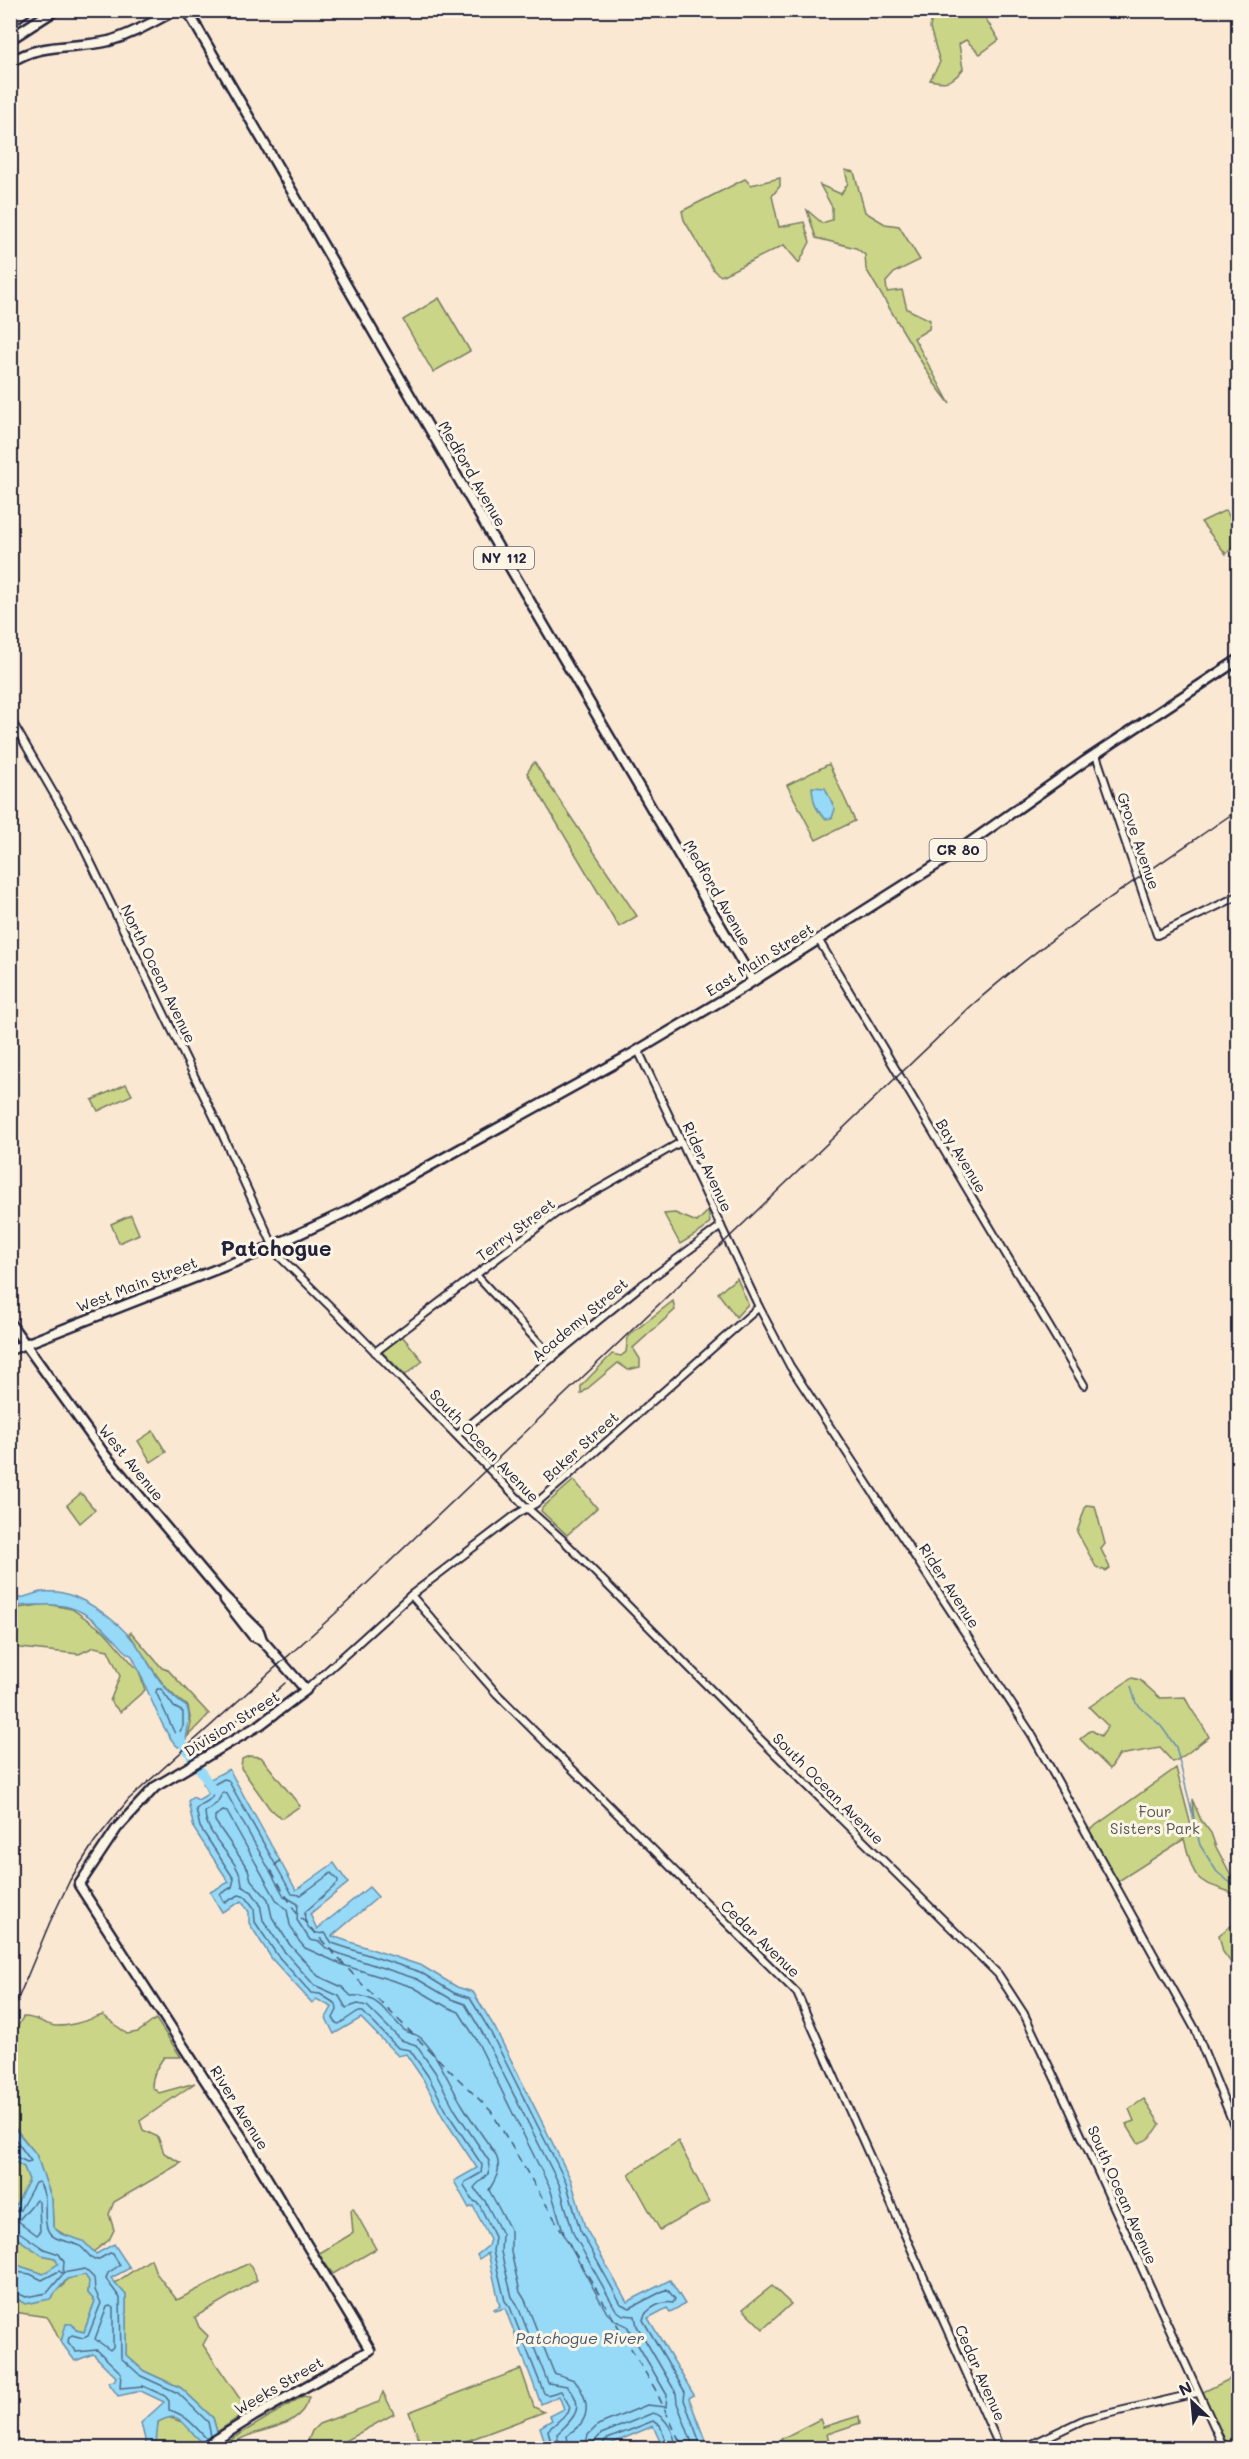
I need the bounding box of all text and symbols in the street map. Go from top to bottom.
street label: Medford Avenue [434,417,511,530]
road number: NY 112 [474,547,534,569]
street label: Grove Avenue [1113,789,1165,892]
street label: Medford Avenue [679,836,756,949]
road number: CR 80 [930,839,986,861]
street label: North Ocean Avenue [117,901,201,1046]
street label: East Main Street [702,918,817,1000]
street label: Bay Avenue [932,1115,992,1196]
street label: Rider Avenue [678,1118,738,1215]
street label: Terry Street [472,1193,559,1265]
district label: Patchogue [220,1234,332,1261]
street label: West Main Street [73,1252,200,1316]
street label: Academy Street [527,1273,632,1365]
street label: South Ocean Avenue [426,1384,544,1506]
street label: Baker Street [538,1407,623,1486]
street label: West Avenue [95,1420,169,1505]
street label: Rider Avenue [915,1539,985,1632]
street label: Division Street [180,1686,283,1761]
street label: South Ocean Avenue [769,1728,889,1848]
park label: Four Sisters Park [1110,1801,1200,1838]
street label: Cedar Avenue [717,1895,805,1981]
street label: River Avenue [206,2062,274,2153]
street label: South Ocean Avenue [1083,2122,1163,2267]
street label: Cedar Avenue [951,2321,1011,2424]
water label: Patchogue River [515,2327,645,2348]
street label: Weeks Street [230,2352,327,2419]
north arrow [1162,2372,1222,2432]
text: N [1175,2376,1195,2400]

